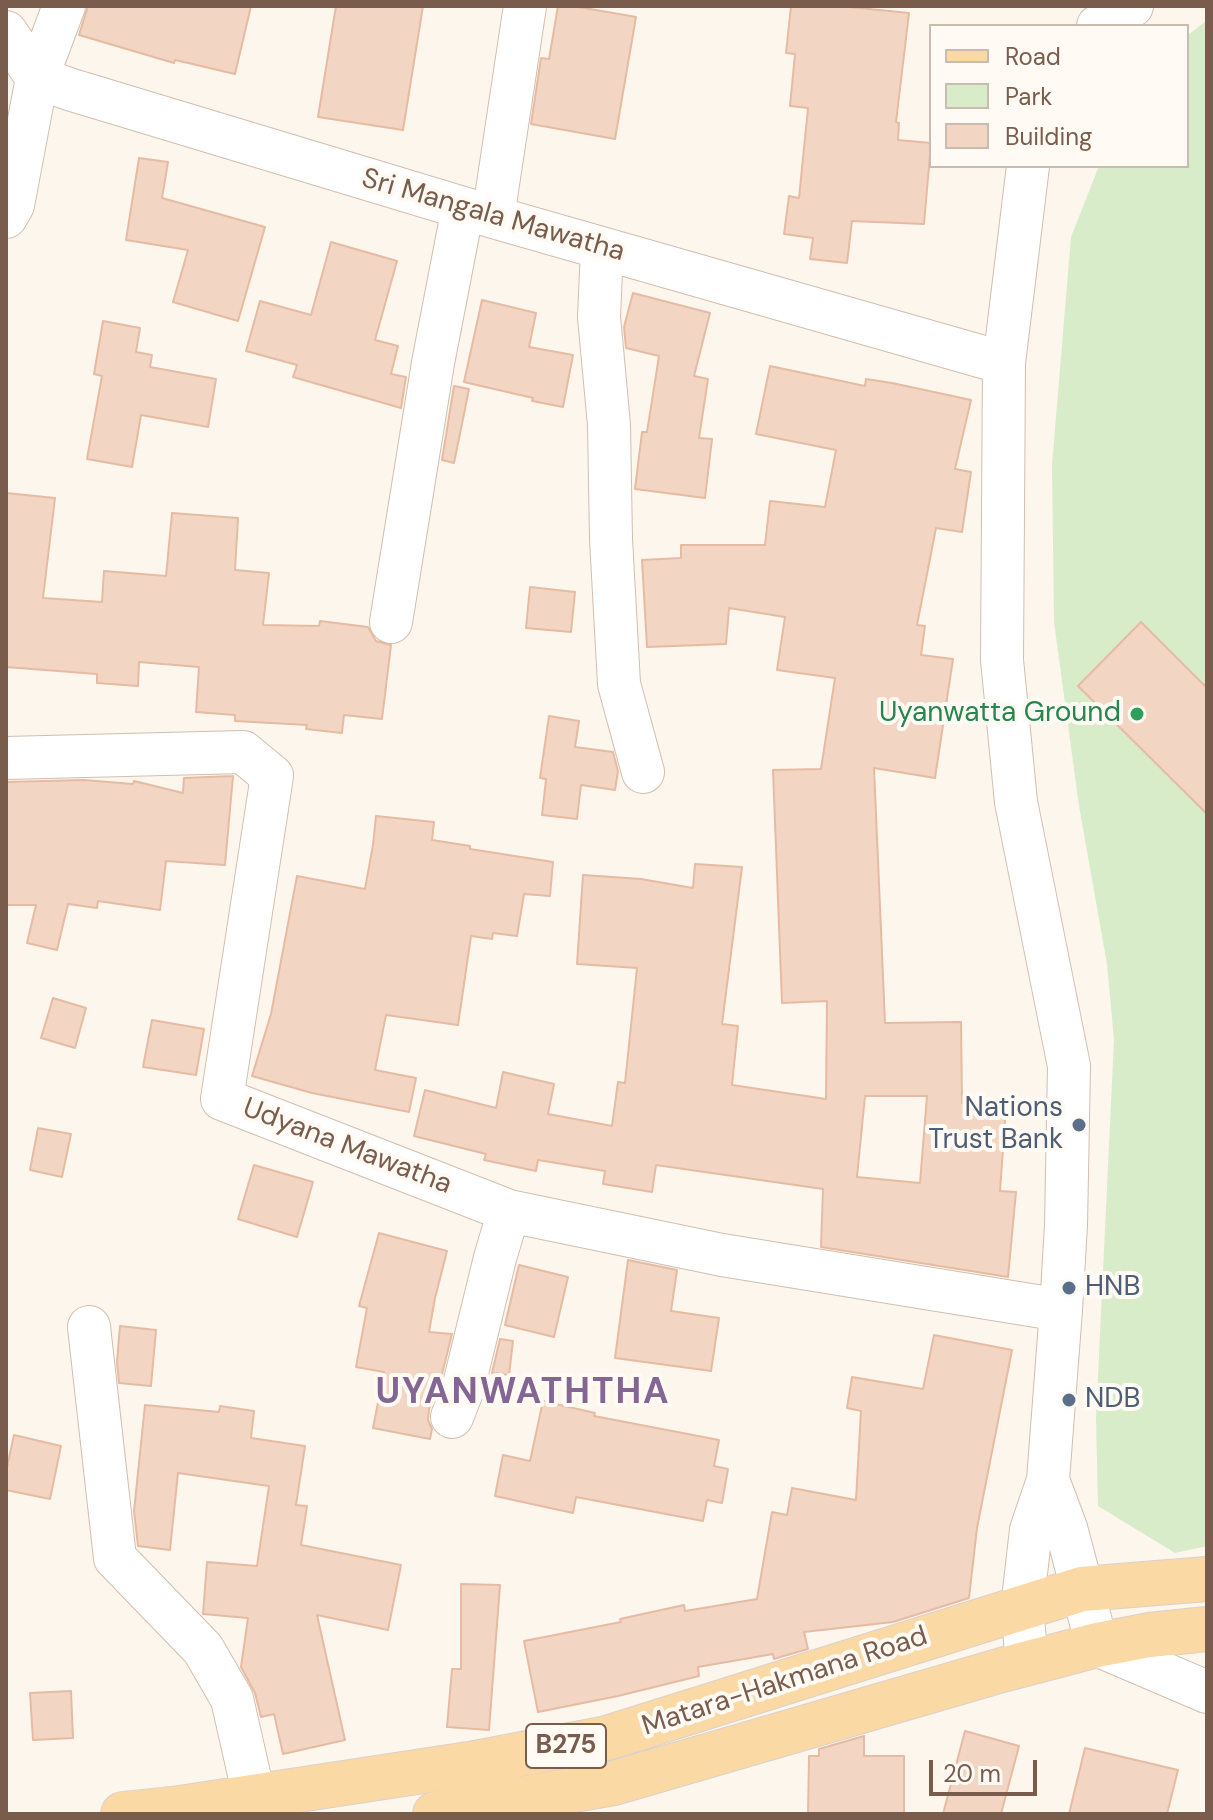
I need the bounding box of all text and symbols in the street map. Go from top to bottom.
legend [929,24,1189,168]
text: Road [1005,41,1061,72]
text: Park [1005,81,1052,112]
text: Building [1005,121,1092,152]
street label: Sri Mangala Mawatha [358,162,628,270]
place label: Uyanwatta Ground [879,697,1121,731]
marker: Uyanwatta Ground [1128,705,1146,723]
street label: Udyana Mawatha [238,1092,456,1202]
place label: Nations Trust Bank [928,1092,1063,1158]
marker: Nations Trust Bank [1070,1116,1088,1134]
place label: HNB [1085,1271,1140,1305]
marker: HNB [1060,1279,1078,1297]
district label: UYANWATHTHA [375,1372,671,1416]
place label: NDB [1085,1383,1140,1417]
marker: NDB [1060,1391,1078,1409]
street label: Matara-Hakmana Road [638,1620,932,1744]
road number: B275 [526,1724,606,1768]
scale bar [933,1744,1041,1794]
text: 20 m [943,1758,1001,1789]

